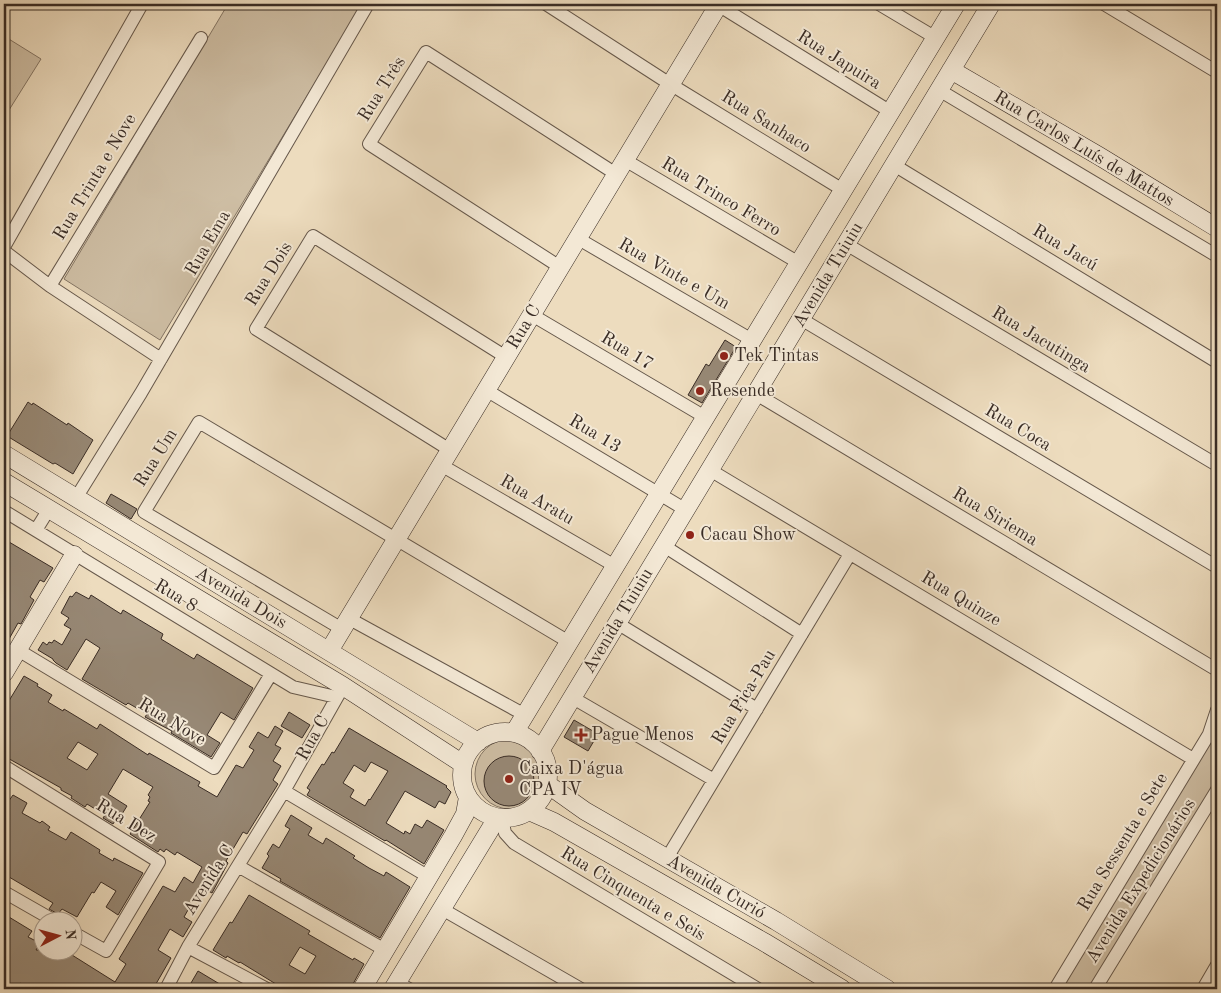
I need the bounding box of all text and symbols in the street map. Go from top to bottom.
street label: Rua Japuira [794,27,884,93]
street label: Rua Três [355,53,409,125]
street label: Rua Sanhaco [718,87,814,157]
street label: Rua Carlos Luís de Mattos [991,88,1177,210]
street label: Rua Trinta e Nove [50,111,140,243]
street label: Rua Trinco Ferro [658,154,784,240]
street label: Rua Ema [182,207,234,279]
street label: Avenida Tuiuiu [790,219,867,331]
street label: Rua Jacú [1029,222,1101,275]
street label: Rua Vinte e Um [615,235,733,313]
street label: Rua Dois [242,239,296,309]
street label: Rua C [504,302,544,352]
street label: Rua Jacutinga [988,303,1094,377]
street label: Rua 17 [598,329,656,373]
place label: Tek Tintas [734,347,819,365]
marker: Tek Tintas [718,350,730,362]
place label: Resende [710,382,775,400]
marker: Resende [694,385,706,397]
street label: Rua Coca [982,401,1055,455]
street label: Rua 13 [566,412,624,456]
street label: Rua Um [131,426,181,490]
street label: Rua Aratu [497,472,577,529]
street label: Rua Siriema [949,485,1041,550]
place label: Cacau Show [700,526,796,544]
marker: Cacau Show [684,529,696,541]
street label: Avenida Dois [192,564,290,632]
street label: Avenida Tuiuiu [580,565,657,677]
street label: Rua Quinze [918,568,1004,630]
street label: Rua 8 [151,576,201,616]
street label: Rua Pica-Pau [709,646,779,747]
street label: Rua Nove [135,695,209,749]
street label: Rua C [293,712,333,764]
place label: Pague Menos [591,726,694,744]
marker: Pague Menos [575,729,587,741]
place label: Caixa D'água CPA IV [519,760,624,799]
street label: Rua Sessenta e Sete [1075,770,1171,914]
marker: Caixa D'água CPA IV [503,773,515,785]
street label: Avenida Expedicionários [1083,795,1199,966]
street label: Rua Dez [93,796,159,846]
street label: Avenida C [180,842,238,918]
street label: Rua Cinquenta e Seis [557,844,709,944]
street label: Avenida Curió [664,852,768,922]
north arrow [32,910,82,960]
text: N [62,929,77,941]

